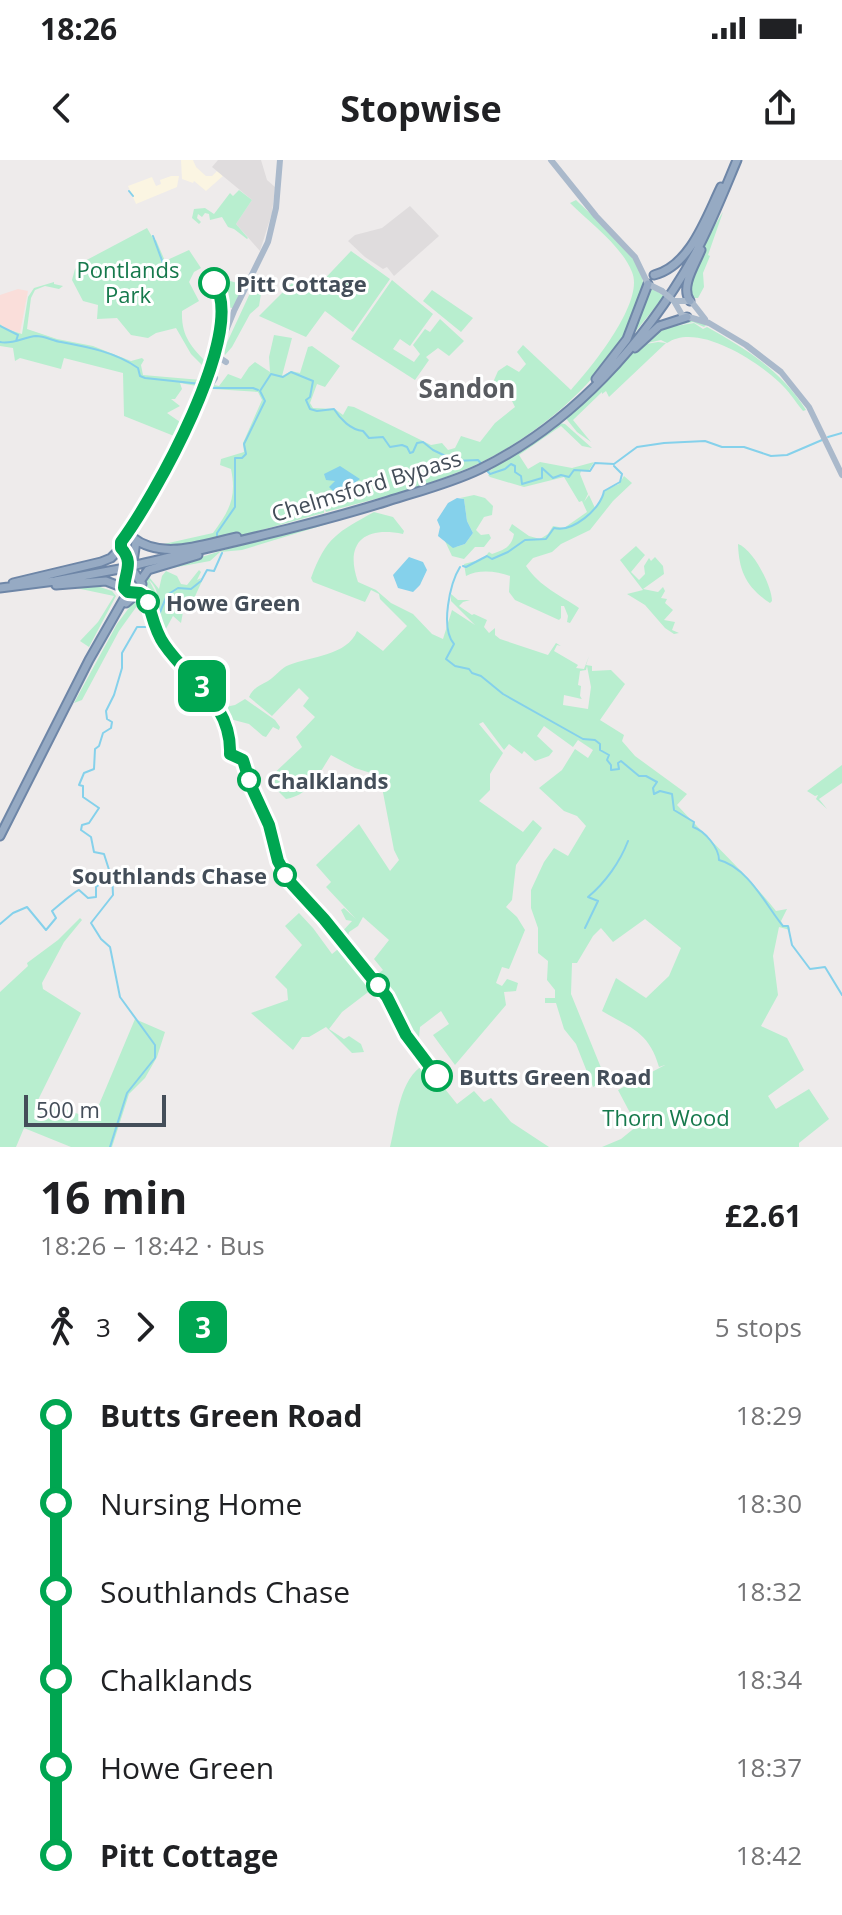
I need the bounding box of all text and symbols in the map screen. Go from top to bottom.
text: 18:26 [40,8,117,49]
text: Stopwise [340,84,502,133]
icon: back [40,86,84,130]
icon: share [758,86,802,130]
park label: Pontlands Park [76,254,180,309]
marker: Pitt Cottage [199,268,229,298]
place label: Pitt Cottage [236,268,367,298]
district label: Sandon [419,370,515,406]
street label: Chelmsford Bypass [268,442,464,528]
place label: Howe Green [166,587,300,617]
marker: Howe Green [137,591,159,613]
line badge: 3 [176,660,228,712]
text: 3 [194,667,210,705]
place label: Chalklands [267,765,389,795]
marker: Chalklands [238,769,260,791]
place label: Southlands Chase [72,860,267,890]
marker: Southlands Chase [274,864,296,886]
unlabelled marker [367,974,389,996]
marker: Butts Green Road [422,1061,452,1091]
place label: Butts Green Road [459,1061,651,1091]
scale bar [24,1091,166,1127]
text: 500 m [36,1094,100,1124]
park label: Thorn Wood [602,1102,730,1132]
text: 16 min [40,1167,187,1227]
text: £2.61 [725,1195,802,1236]
text: 18:26 – 18:42 · Bus [40,1227,265,1263]
icon: walk [40,1305,84,1349]
icon: forward [123,1305,167,1349]
text: 3 [195,1308,211,1346]
text: 3 [96,1309,111,1345]
text: 5 stops [715,1309,802,1345]
text: Butts Green Road [100,1395,362,1436]
text: 18:29 [736,1397,802,1433]
text: Nursing Home [100,1483,302,1524]
text: 18:30 [736,1485,802,1521]
text: Southlands Chase [100,1571,350,1612]
text: 18:32 [736,1573,802,1609]
text: Chalklands [100,1659,253,1700]
text: 18:34 [736,1661,802,1697]
text: Howe Green [100,1747,274,1788]
text: 18:37 [736,1749,802,1785]
text: Pitt Cottage [100,1835,278,1876]
text: 18:42 [736,1837,802,1873]

